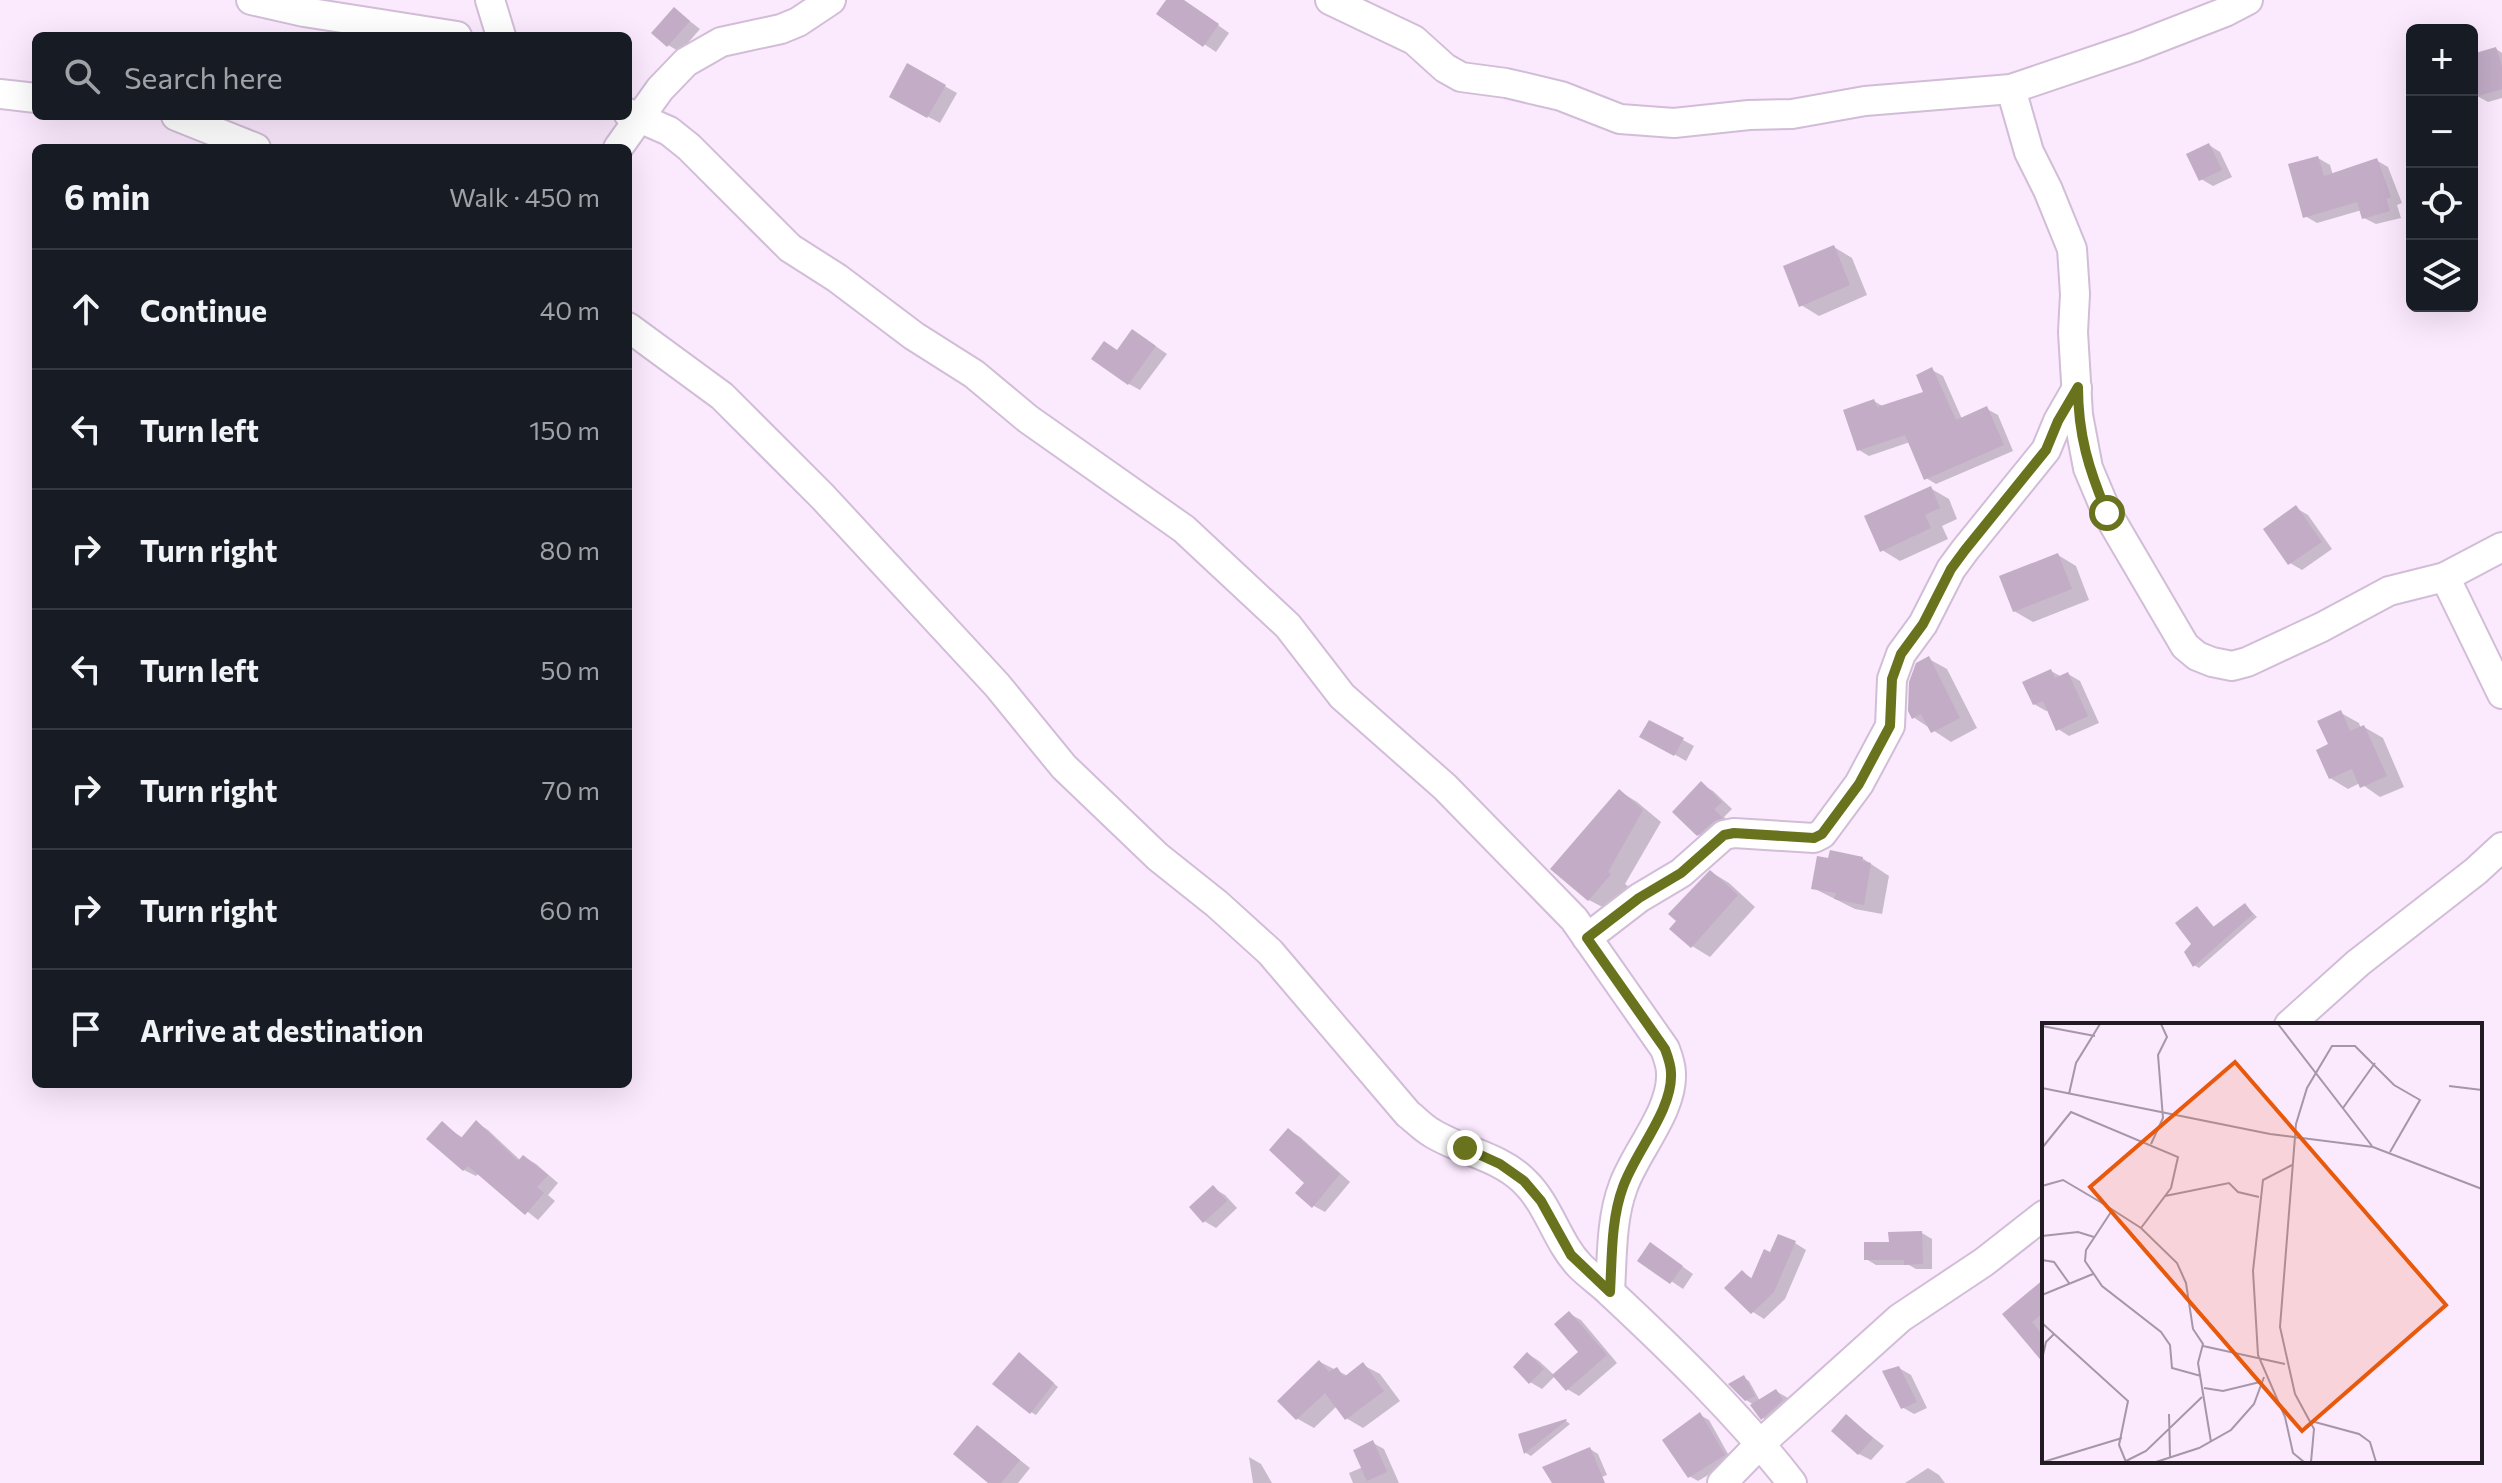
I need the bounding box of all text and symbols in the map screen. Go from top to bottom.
map controls [2406,24,2478,312]
button: + [2406,24,2478,96]
search box [32,32,632,120]
icon: search [60,54,104,98]
text: Search here [124,58,283,95]
button: − [2406,96,2478,168]
button: locate [2406,168,2478,240]
text: 6 min [64,175,150,217]
text: Walk · 450 m [449,181,600,212]
button: layers [2406,240,2478,312]
icon: ahead [64,287,108,331]
text: Continue [140,291,267,328]
text: 40 m [540,294,600,325]
icon: left [64,407,108,451]
text: Turn left [140,411,259,448]
text: 150 m [529,414,600,445]
route start [2089,495,2125,531]
icon: right [64,527,108,571]
text: Turn right [140,531,277,568]
text: 80 m [540,534,600,565]
icon: left [64,647,108,691]
text: Turn left [140,651,259,688]
text: 50 m [540,654,600,685]
icon: right [64,767,108,811]
text: Turn right [140,771,277,808]
text: 70 m [542,774,600,805]
icon: right [64,887,108,931]
text: Turn right [140,891,277,928]
text: 60 m [540,894,600,925]
icon: arrive [64,1007,108,1051]
text: Arrive at destination [140,1011,424,1048]
inset map [2042,1023,2482,1463]
route end [1447,1130,1483,1166]

